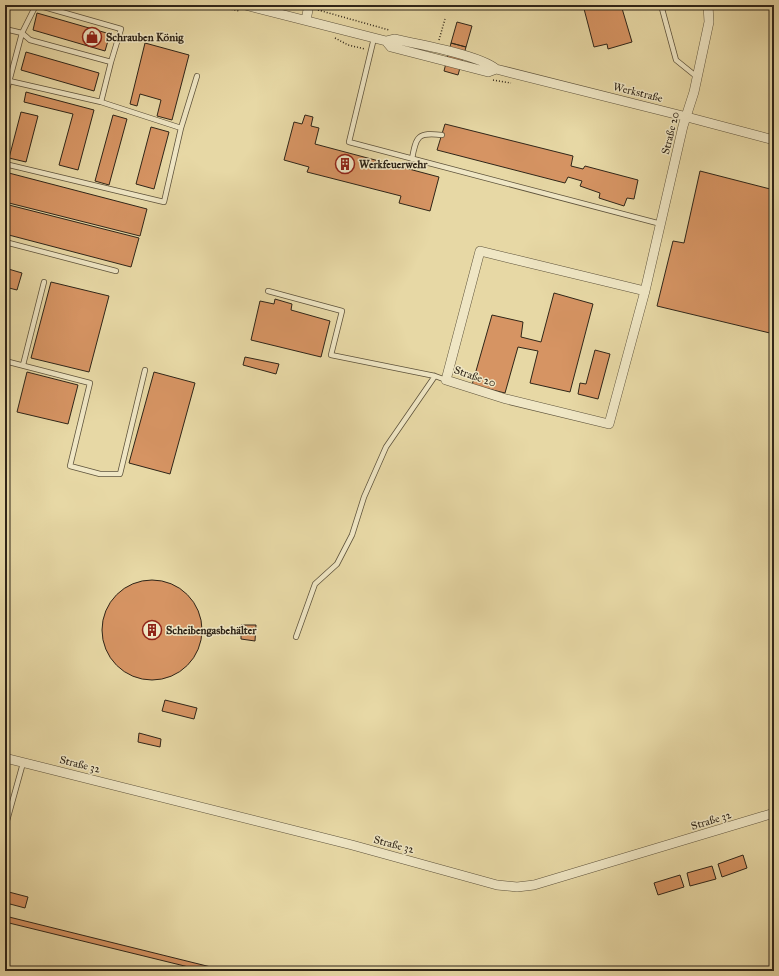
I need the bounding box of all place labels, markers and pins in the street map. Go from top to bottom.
shop icon: Schrauben König [81,26,103,48]
place label: Schrauben König [106,31,184,44]
building icon: Werkfeuerwehr [334,153,356,175]
place label: Werkfeuerwehr [359,158,428,171]
building icon: Scheibengasbehälter [141,619,163,641]
place label: Scheibengasbehälter [166,624,257,637]

